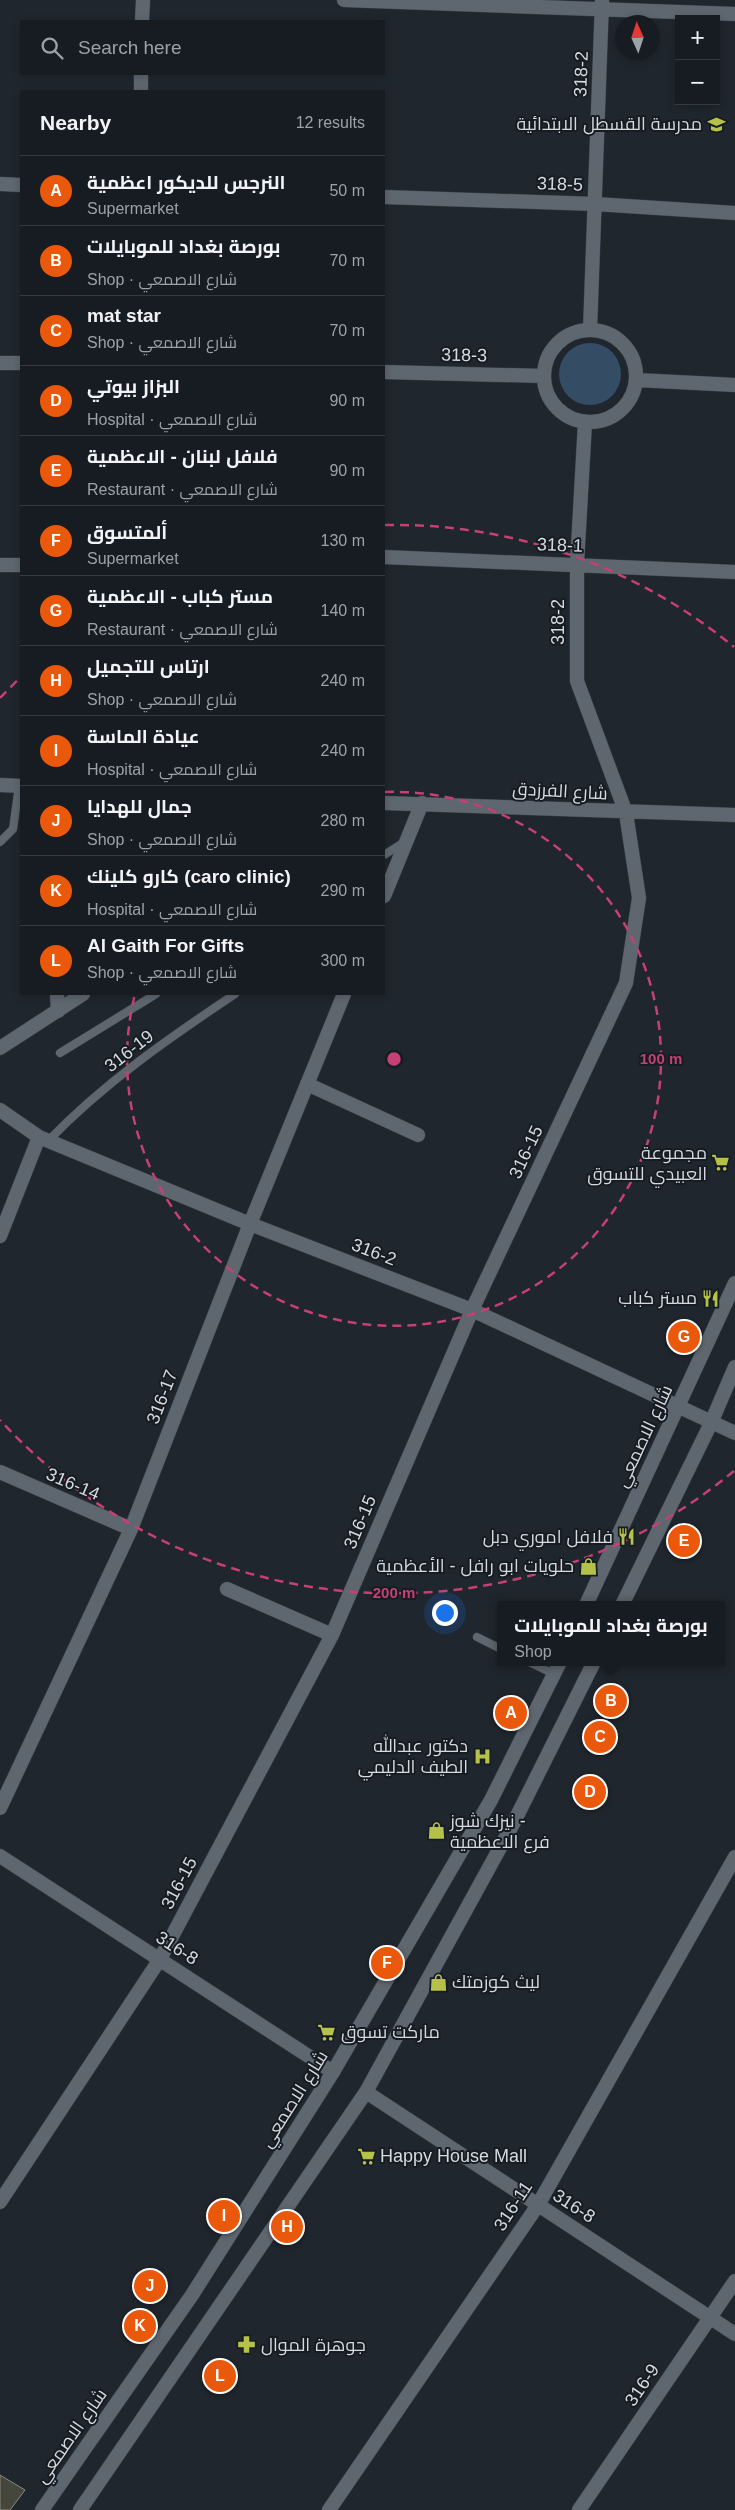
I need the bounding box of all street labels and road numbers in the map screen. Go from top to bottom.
street label: 318-2 [570,51,592,97]
street label: 318-5 [537,173,583,195]
street label: 318-3 [441,345,487,365]
street label: 318-1 [537,534,583,556]
street label: 318-2 [548,599,568,645]
street label: شارع الفرزدق [512,779,608,805]
street label: 316-19 [101,1026,157,1076]
street label: 316-15 [505,1122,547,1182]
street label: 316-2 [349,1234,399,1270]
street label: 316-17 [143,1367,181,1427]
street label: شارع الاصمعي [612,1382,680,1492]
street label: 316-14 [43,1464,103,1504]
street label: 316-15 [340,1492,380,1552]
street label: 316-15 [157,1854,201,1912]
street label: 316-8 [152,1927,202,1969]
street label: شارع الاصمعي [256,2047,335,2153]
street label: 316-11 [490,2178,536,2234]
street label: 316-8 [549,2185,599,2227]
street label: 316-9 [621,2360,663,2410]
street label: شارع الاصمعي [31,2385,114,2489]

